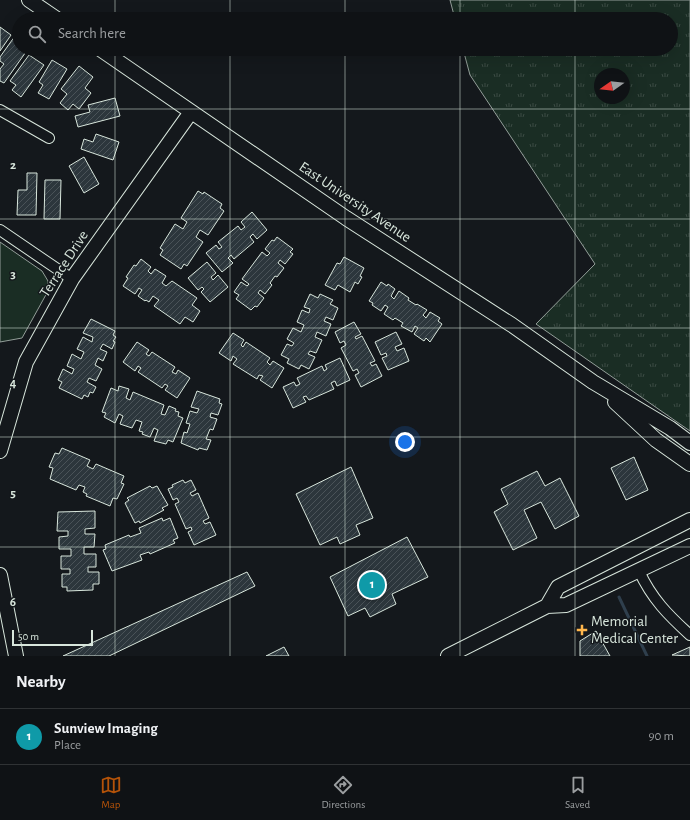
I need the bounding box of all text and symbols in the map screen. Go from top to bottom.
search box [12,12,678,56]
icon: search [26,23,48,45]
text: Search here [58,26,126,41]
north arrow [594,68,630,104]
text: 2 [10,159,16,172]
street label: East University Avenue [296,159,414,245]
street label: Terrace Drive [37,228,91,300]
text: 3 [10,268,16,281]
text: 4 [10,377,17,390]
your location [395,432,415,452]
text: 5 [10,487,16,500]
pin: 1 [359,570,385,600]
text: 6 [10,596,16,609]
place label: Memorial Medical Center [591,614,678,646]
marker: Memorial Medical Center [576,624,588,636]
scale bar [12,628,93,647]
text: 50 m [18,631,39,642]
text: Nearby [16,673,66,690]
text: Sunview Imaging [54,721,158,736]
text: 1 [27,730,31,743]
text: 90 m [648,730,674,743]
text: Place [54,739,81,752]
tab: Map [100,774,122,811]
tab: Directions [321,774,365,811]
tab: Saved [565,774,590,811]

